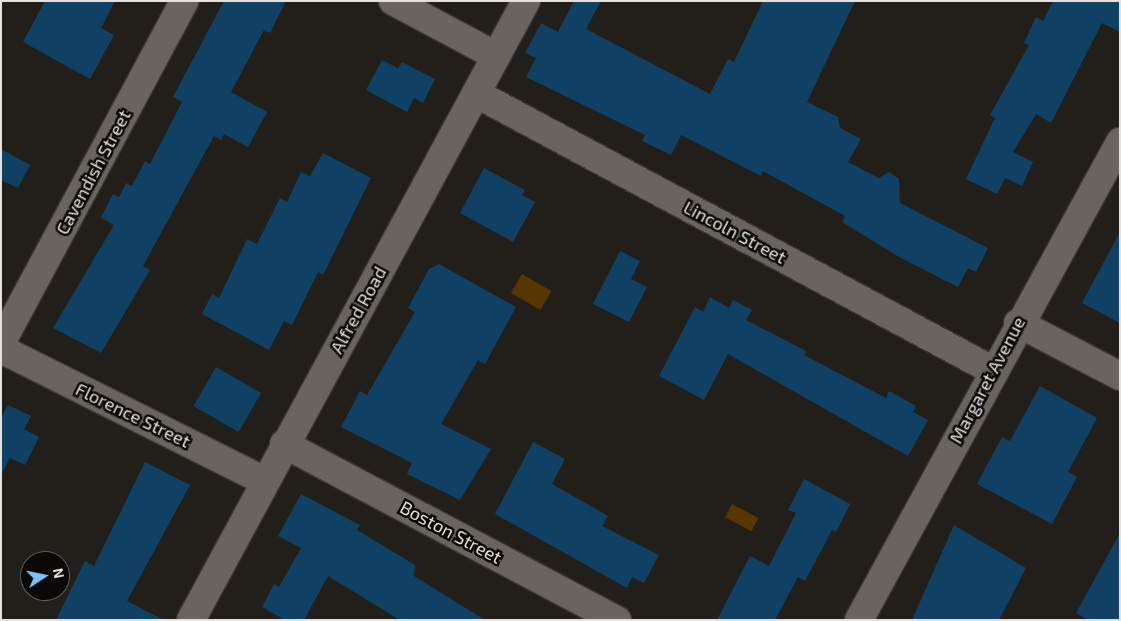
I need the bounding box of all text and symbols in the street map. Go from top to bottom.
street label: Cavendish Street [51,106,135,238]
street label: Lincoln Street [680,196,790,268]
street label: Alfred Road [325,263,391,357]
street label: Margaret Avenue [944,313,1030,447]
street label: Florence Street [72,378,194,452]
street label: Boston Street [396,496,506,568]
north arrow [20,551,70,601]
text: N [50,567,69,580]

